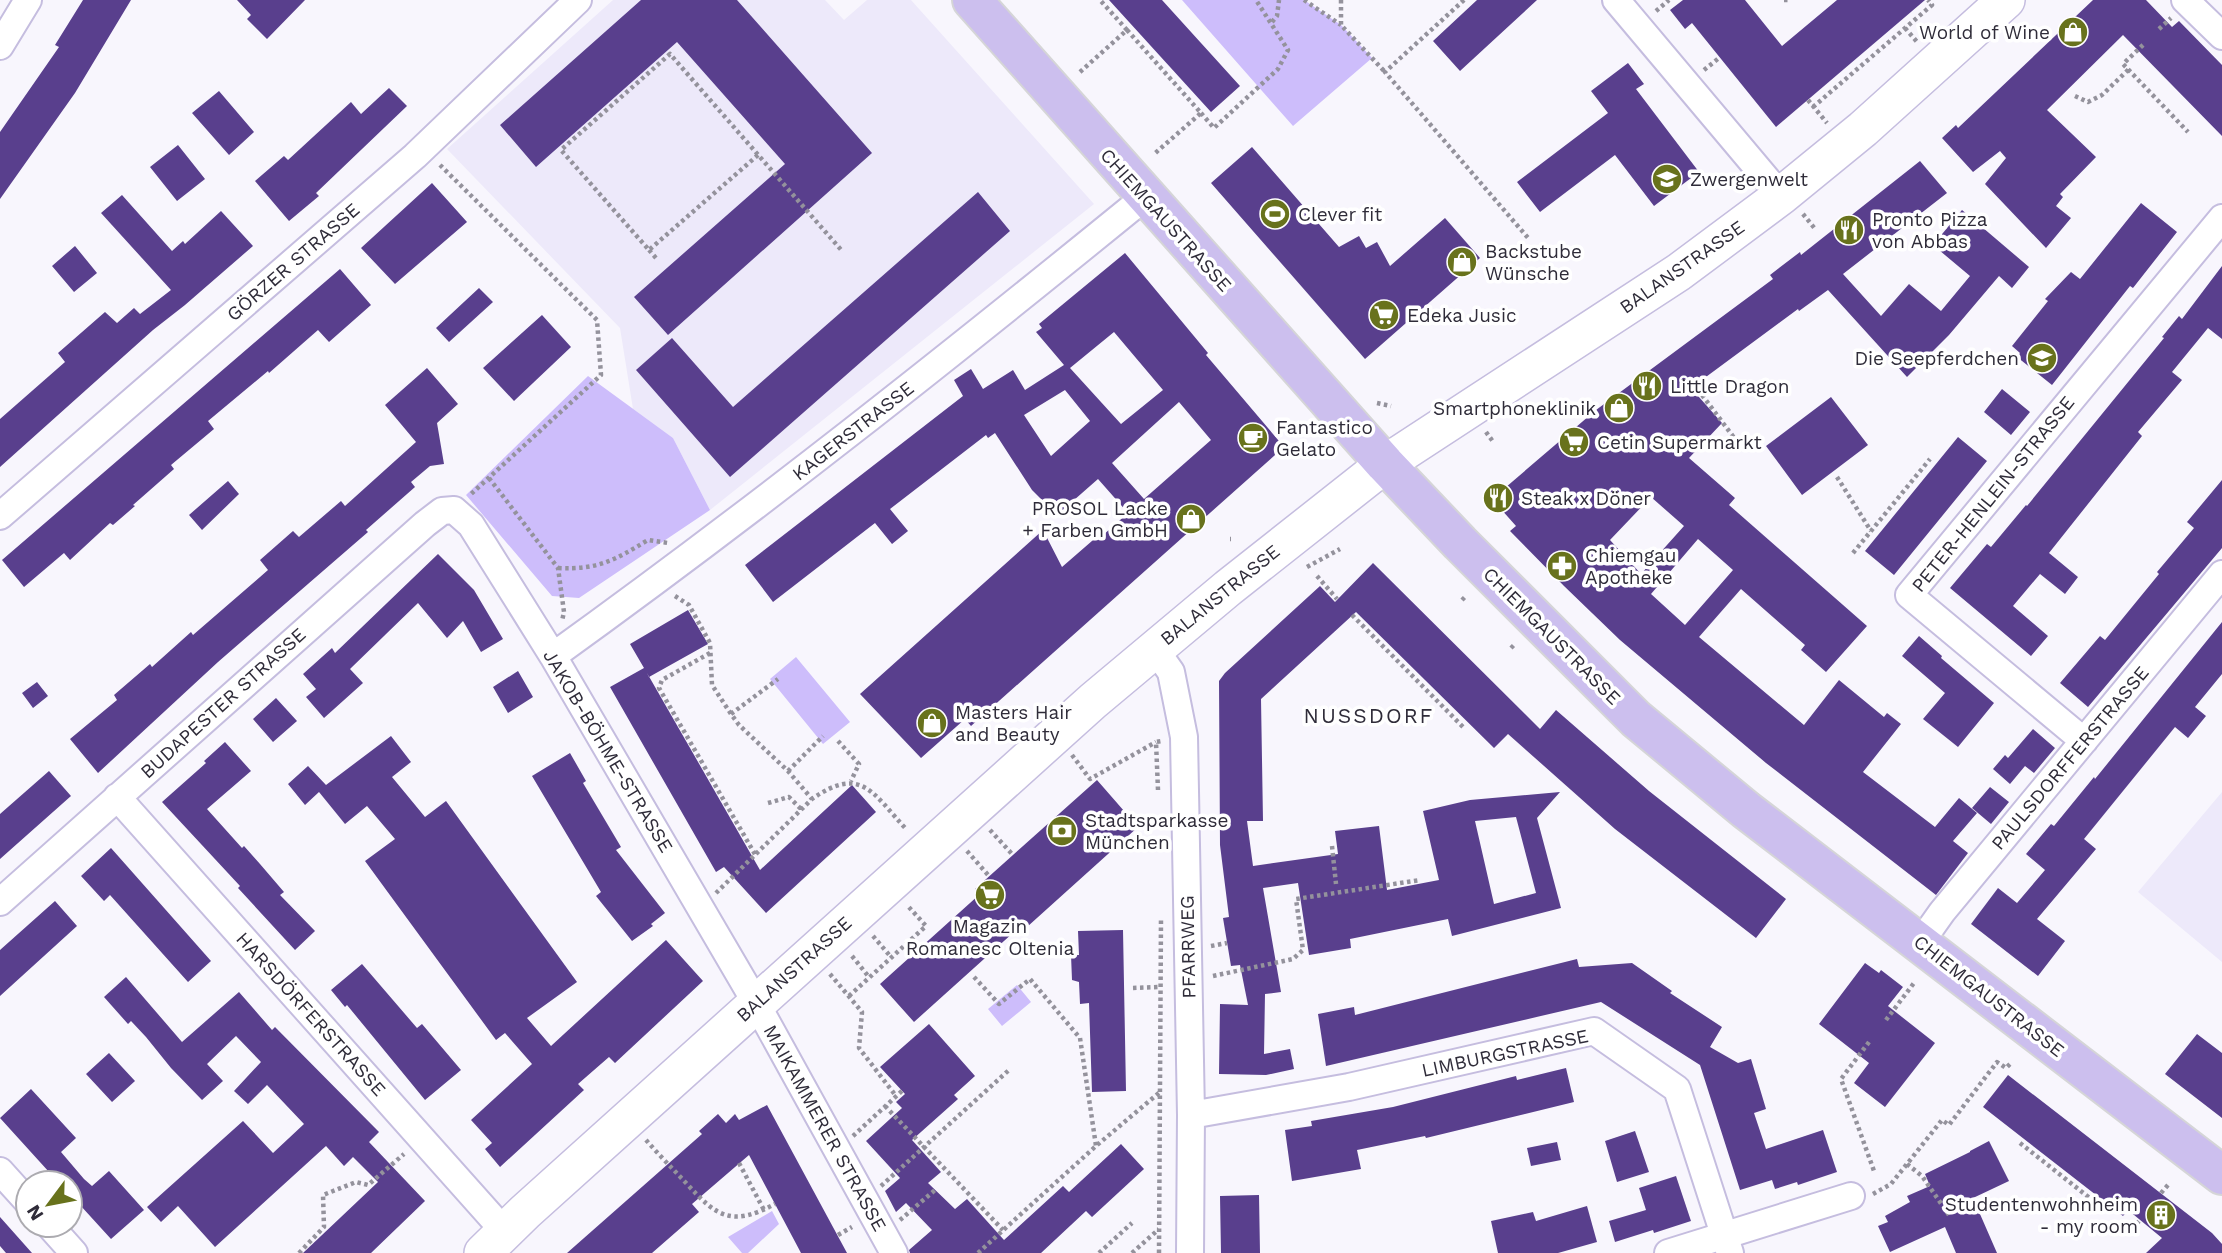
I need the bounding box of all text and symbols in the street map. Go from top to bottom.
shop icon: World of Wine [2056,15,2090,49]
place label: World of Wine [1919,21,2050,44]
street label: CHIEMGAUSTRASSE [1096,144,1236,296]
school or university icon: Zwergenwelt [1650,162,1684,196]
place label: Zwergenwelt [1690,168,1808,191]
sports icon: Clever fit [1258,197,1292,231]
street label: GÖRZER STRASSE [222,198,364,326]
place label: Clever fit [1298,203,1382,226]
place label: Pronto Pizza von Abbas [1872,208,1988,253]
restaurant icon: Pronto Pizza von Abbas [1832,213,1866,247]
street label: BALANSTRASSE [1615,215,1749,319]
place label: Backstube Wünsche [1485,240,1582,285]
shop icon: Backstube Wünsche [1445,245,1479,279]
supermarket icon: Edeka Jusic [1367,298,1401,332]
place label: Edeka Jusic [1407,304,1517,327]
school or university icon: Die Seepferdchen [2025,341,2059,375]
place label: Die Seepferdchen [1854,347,2019,370]
restaurant icon: Little Dragon [1630,369,1664,403]
place label: Little Dragon [1670,375,1790,398]
street label: KAGERSTRASSE [788,376,918,486]
shop icon: Smartphoneklinik [1602,391,1636,425]
street label: PETER-HENLEIN-STRASSE [1907,391,2079,597]
place label: Smartphoneklinik [1433,397,1596,420]
place label: Fantastico Gelato [1276,416,1373,461]
cafe icon: Fantastico Gelato [1236,421,1270,455]
supermarket icon: Cetin Supermarkt [1557,425,1591,459]
place label: Cetin Supermarkt [1597,431,1762,454]
restaurant icon: Steak x Döner [1481,481,1515,515]
place label: Steak x Döner [1521,487,1651,510]
place label: PROSOL Lacke + Farben GmbH [1022,497,1168,542]
shop icon: PROSOL Lacke + Farben GmbH [1174,502,1208,536]
street label: BALANSTRASSE [1156,540,1284,650]
place label: Chiemgau Apotheke [1585,544,1677,589]
pharmacy icon: Chiemgau Apotheke [1545,549,1579,583]
street label: CHIEMGAUSTRASSE [1479,563,1625,709]
street label: BUDAPESTER STRASSE [136,623,310,783]
street label: JAKOB-BÖHME-STRASSE [538,645,678,857]
street label: PAULSDORFFERSTRASSE [1986,661,2154,855]
place label: Masters Hair and Beauty [955,701,1072,746]
district label: NUSSDORF [1304,703,1434,728]
shop icon: Masters Hair and Beauty [915,706,949,740]
place label: Stadtsparkasse München [1085,809,1229,854]
bank icon: Stadtsparkasse München [1045,814,1079,848]
supermarket icon: Magazin Romanesc Oltenia [973,878,1007,912]
street label: PFARRWEG [1176,895,1200,999]
street label: BALANSTRASSE [732,911,856,1027]
place label: Magazin Romanesc Oltenia [906,915,1075,960]
street label: HARSDÖRFERSTRASSE [231,927,391,1101]
street label: CHIEMGAUSTRASSE [1909,930,2069,1062]
street label: MAIKAMMERER STRASSE [759,1021,891,1235]
street label: LIMBURGSTRASSE [1419,1024,1591,1082]
north arrow [14,1169,84,1239]
place label: Studentenwohnheim - my room [1945,1193,2138,1238]
building icon: Studentenwohnheim - my room [2144,1198,2178,1232]
text: N [22,1201,48,1225]

